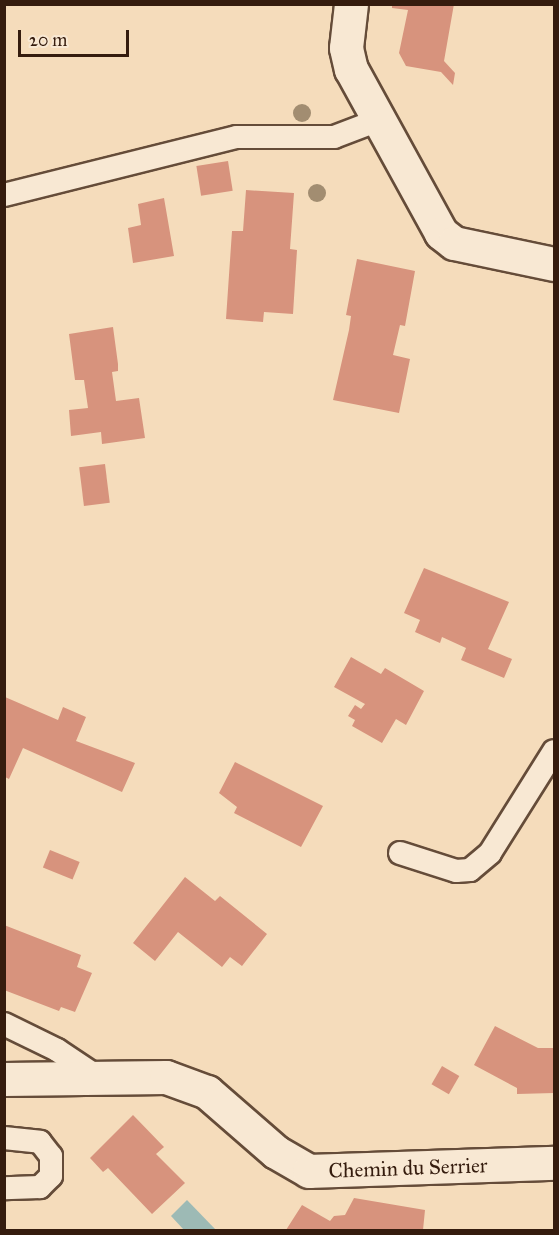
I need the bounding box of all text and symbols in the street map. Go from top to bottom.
scale bar [21,18,132,56]
text: 20 m [29,29,67,51]
street label: Chemin du Serrier [328,1153,488,1183]

